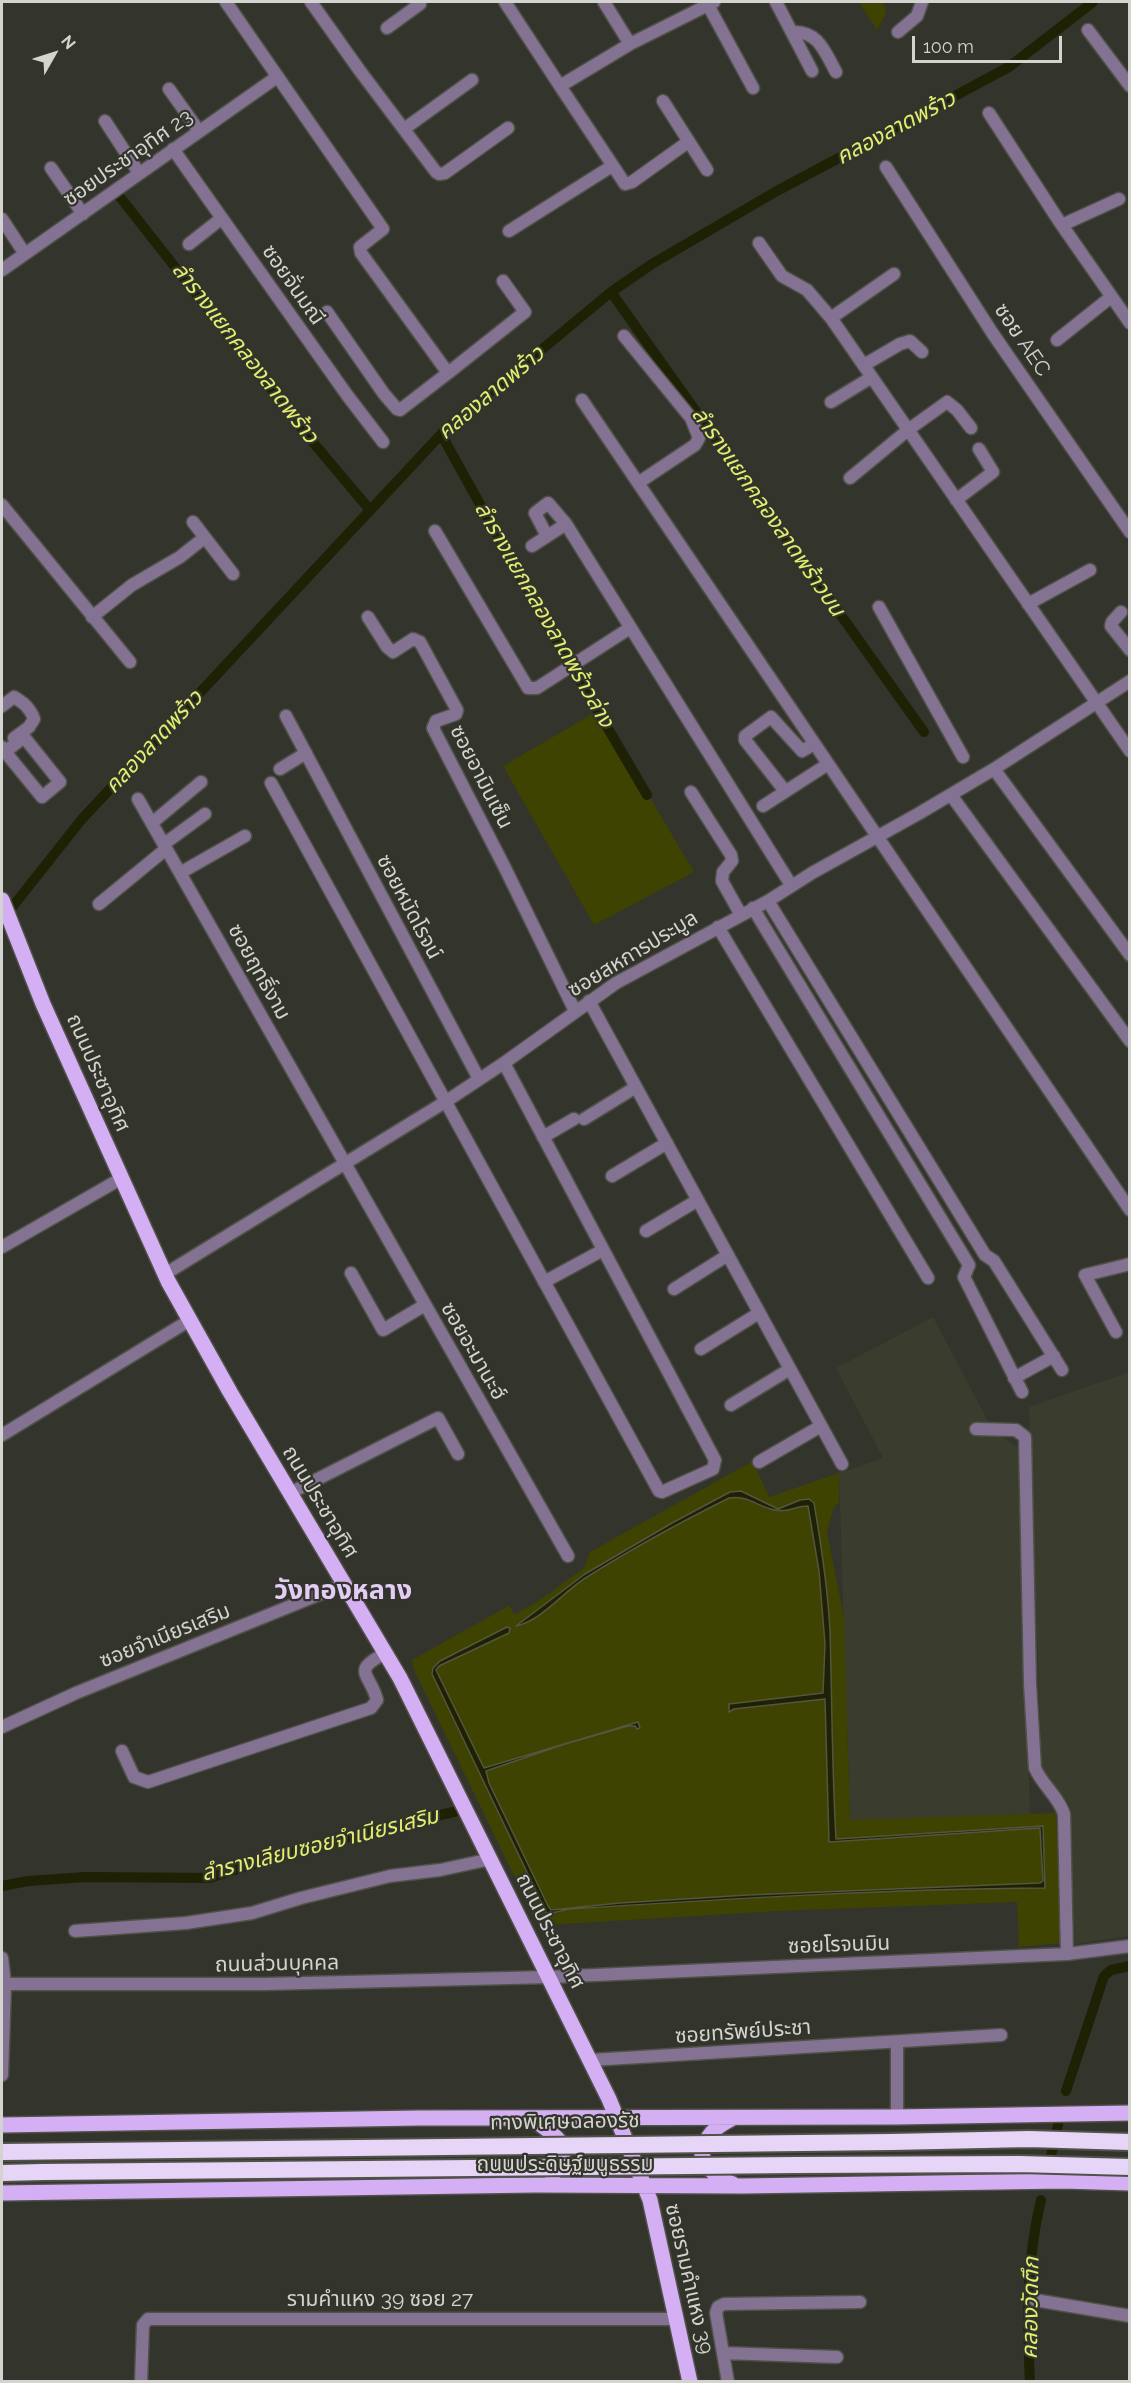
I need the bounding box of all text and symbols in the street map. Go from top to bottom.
north arrow [24,24,84,84]
scale bar [915,24,1065,62]
text: N [57,32,80,53]
text: 100 m [923,36,974,57]
water label: คลองลาดพร้าว [832,86,960,170]
street label: ซอยประชาอุทิศ 23 [59,104,197,212]
street label: ซอยจั่นมณี [256,240,330,330]
water label: ลำรางแยกคลองลาดพร้าว [166,257,324,449]
street label: ซอย AEC [988,299,1056,381]
water label: คลองลาดพร้าว [432,341,550,445]
water label: ลำรางแยกคลองลาดพร้าวบน [686,402,850,622]
water label: ลำรางแยกคลองลาดพร้าวล่าง [469,498,619,732]
water label: คลองลาดพร้าว [100,685,208,799]
street label: ซอยอามินเซ็น [444,721,518,833]
street label: ซอยหมัดโรจน์ [371,850,447,964]
street label: ซอยสหการประมูล [564,905,702,1003]
street label: ซอยฤทธิ์งาม [222,920,296,1024]
street label: ถนนประชาอุทิศ [61,1010,135,1136]
street label: ซอยอะมานะฮ์ [435,1298,511,1404]
street label: ถนนประชาอุทิศ [277,1441,363,1563]
district label: วังทองหลาง [274,1575,412,1607]
street label: ซอยจำเนียรเสริม [96,1598,234,1674]
water label: ลำรางเลียบซอยจำเนียรเสริม [199,1803,441,1887]
street label: ถนนประชาอุทิศ [510,1869,590,1993]
street label: ซอยโรจนมิน [787,1931,891,1959]
street label: ถนนส่วนบุคคล [215,1950,339,1978]
street label: ซอยทรัพย์ประชา [674,2015,812,2049]
street label: ทางพิเศษฉลองรัช [490,2108,640,2136]
street label: ถนนประดิษฐ์มนูธรรม [477,2152,653,2178]
street label: ซอยรามคำแหง 39 [659,2201,719,2357]
water label: คลองวัดตึก [1017,2257,1045,2359]
street label: รามคำแหง 39 ซอย 27 [287,2287,473,2313]

